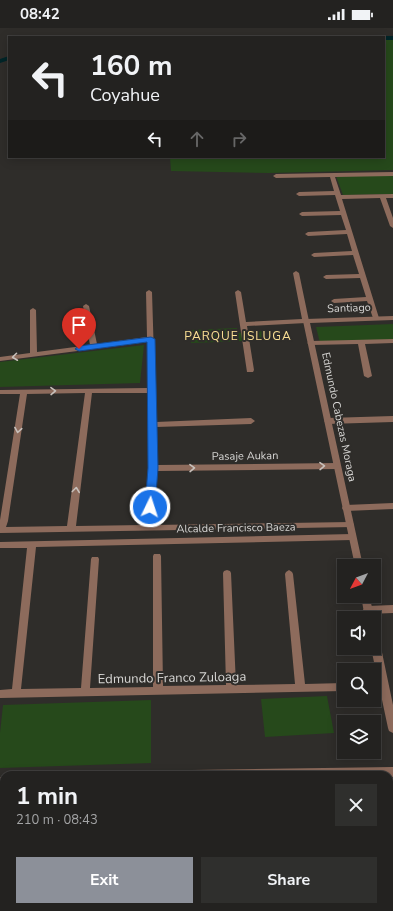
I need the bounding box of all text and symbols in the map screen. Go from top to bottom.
text: 08:42 [20,4,60,24]
text: 160 m [90,47,173,85]
icon: left [24,52,76,104]
text: Coyahue [90,83,160,107]
icon: left [144,128,166,150]
icon: ahead [186,128,208,150]
icon: right [228,128,250,150]
street label: Santiago [327,300,371,316]
pin [62,308,96,349]
icon: arrive [68,314,90,336]
district label: PARQUE ISLUGA [184,328,292,344]
street label: Edmundo Cabezas Moraga [318,351,360,483]
one-way arrow [12,352,18,361]
one-way arrow [50,387,56,395]
one-way arrow [14,427,23,433]
street label: Pasaje Aukan [212,448,278,464]
one-way arrow [319,462,325,470]
one-way arrow [189,464,195,472]
position arrow [129,486,171,528]
one-way arrow [71,487,80,493]
street label: Alcalde Francisco Baeza [176,519,296,537]
north arrow [337,559,381,603]
map controls [337,559,381,759]
button: sound [337,611,381,655]
button: search [337,663,381,707]
street label: Edmundo Franco Zuloaga [98,668,246,688]
button: layers [337,715,381,759]
text: 1 min [16,780,78,812]
button: close [335,784,377,826]
text: 210 m · 08:43 [16,811,98,829]
button: Exit [16,857,193,903]
button: Share [201,857,377,903]

